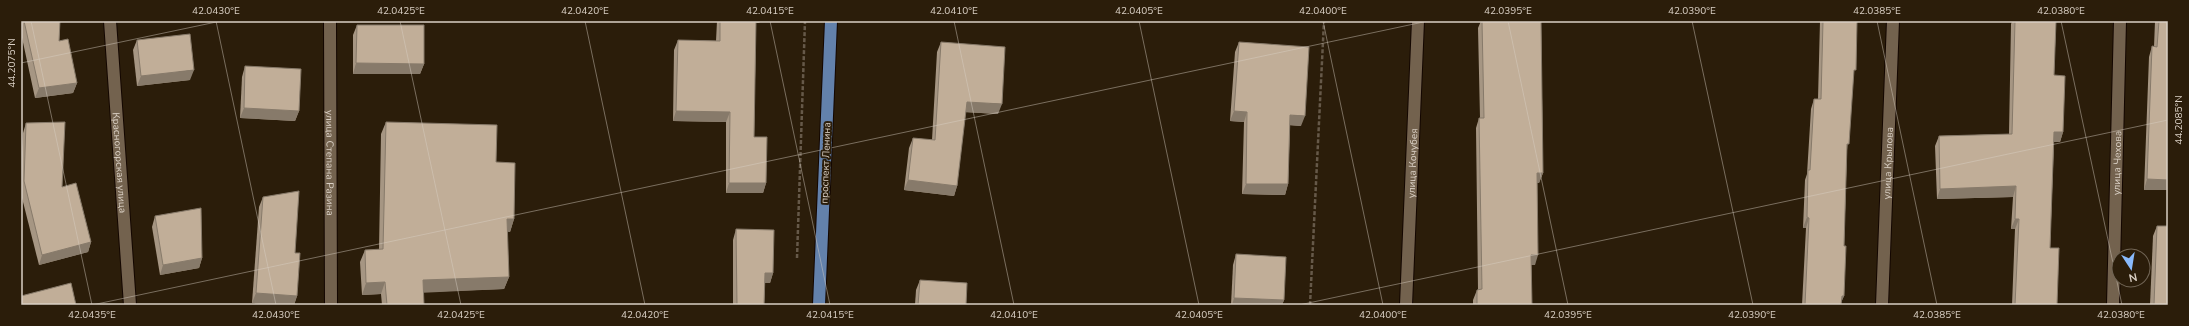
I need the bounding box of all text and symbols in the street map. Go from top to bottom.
text: 42.0430°E [192,4,240,18]
text: 42.0425°E [377,4,425,18]
text: 42.0420°E [561,4,609,18]
text: 42.0415°E [746,4,794,18]
text: 42.0410°E [930,4,978,18]
text: 42.0405°E [1115,4,1163,18]
text: 42.0400°E [1299,4,1347,18]
text: 42.0395°E [1484,4,1532,18]
text: 42.0390°E [1668,4,1716,18]
text: 42.0385°E [1853,4,1901,18]
text: 42.0380°E [2037,4,2085,18]
text: 44.2075°N [5,38,19,88]
text: 44.2085°N [2172,95,2186,145]
street label: улица Степана Разина [322,110,337,216]
street label: Красногорская улица [108,112,130,214]
street label: проспект Ленина [818,122,834,204]
street label: улица Крылова [1880,127,1897,200]
street label: улица Кочубея [1405,128,1421,198]
street label: улица Чехова [2110,131,2125,195]
north arrow [2111,248,2151,288]
text: N [2127,269,2139,285]
text: 42.0435°E [68,308,116,322]
text: 42.0430°E [252,308,300,322]
text: 42.0425°E [437,308,485,322]
text: 42.0420°E [621,308,669,322]
text: 42.0415°E [806,308,854,322]
text: 42.0410°E [990,308,1038,322]
text: 42.0405°E [1175,308,1223,322]
text: 42.0400°E [1359,308,1407,322]
text: 42.0395°E [1544,308,1592,322]
text: 42.0390°E [1728,308,1776,322]
text: 42.0385°E [1913,308,1961,322]
text: 42.0380°E [2097,308,2145,322]

